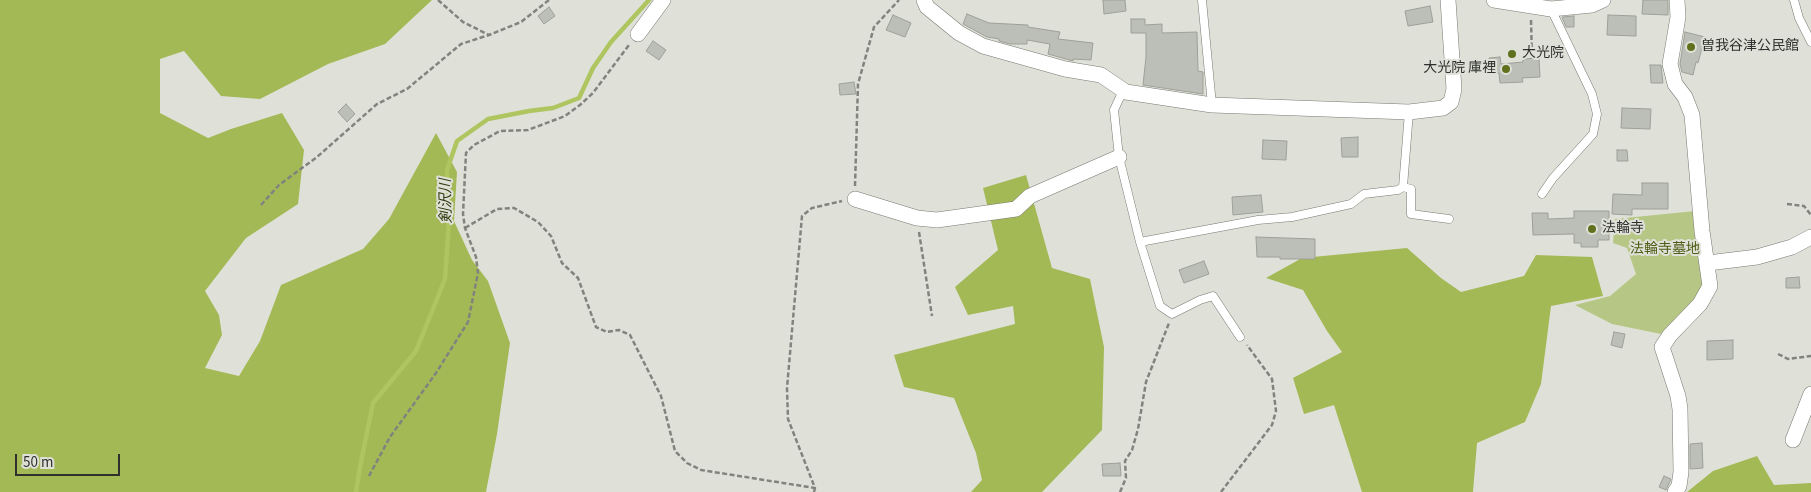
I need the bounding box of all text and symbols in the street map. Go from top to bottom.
place label: 曽我谷津公民館 [1701,39,1799,55]
marker: 曽我谷津公民館 [1685,41,1697,53]
place label: 大光院 [1522,46,1564,62]
marker: 大光院 [1506,48,1518,60]
place label: 大光院 庫裡 [1423,61,1496,77]
marker: 大光院 庫裡 [1500,63,1512,75]
water label: 剣沢川 [438,178,456,224]
place label: 法輪寺 [1602,221,1644,237]
marker: 法輪寺 [1586,223,1598,235]
park label: 法輪寺墓地 [1630,242,1700,258]
scale bar [18,444,122,476]
text: 50 m [23,452,53,473]

